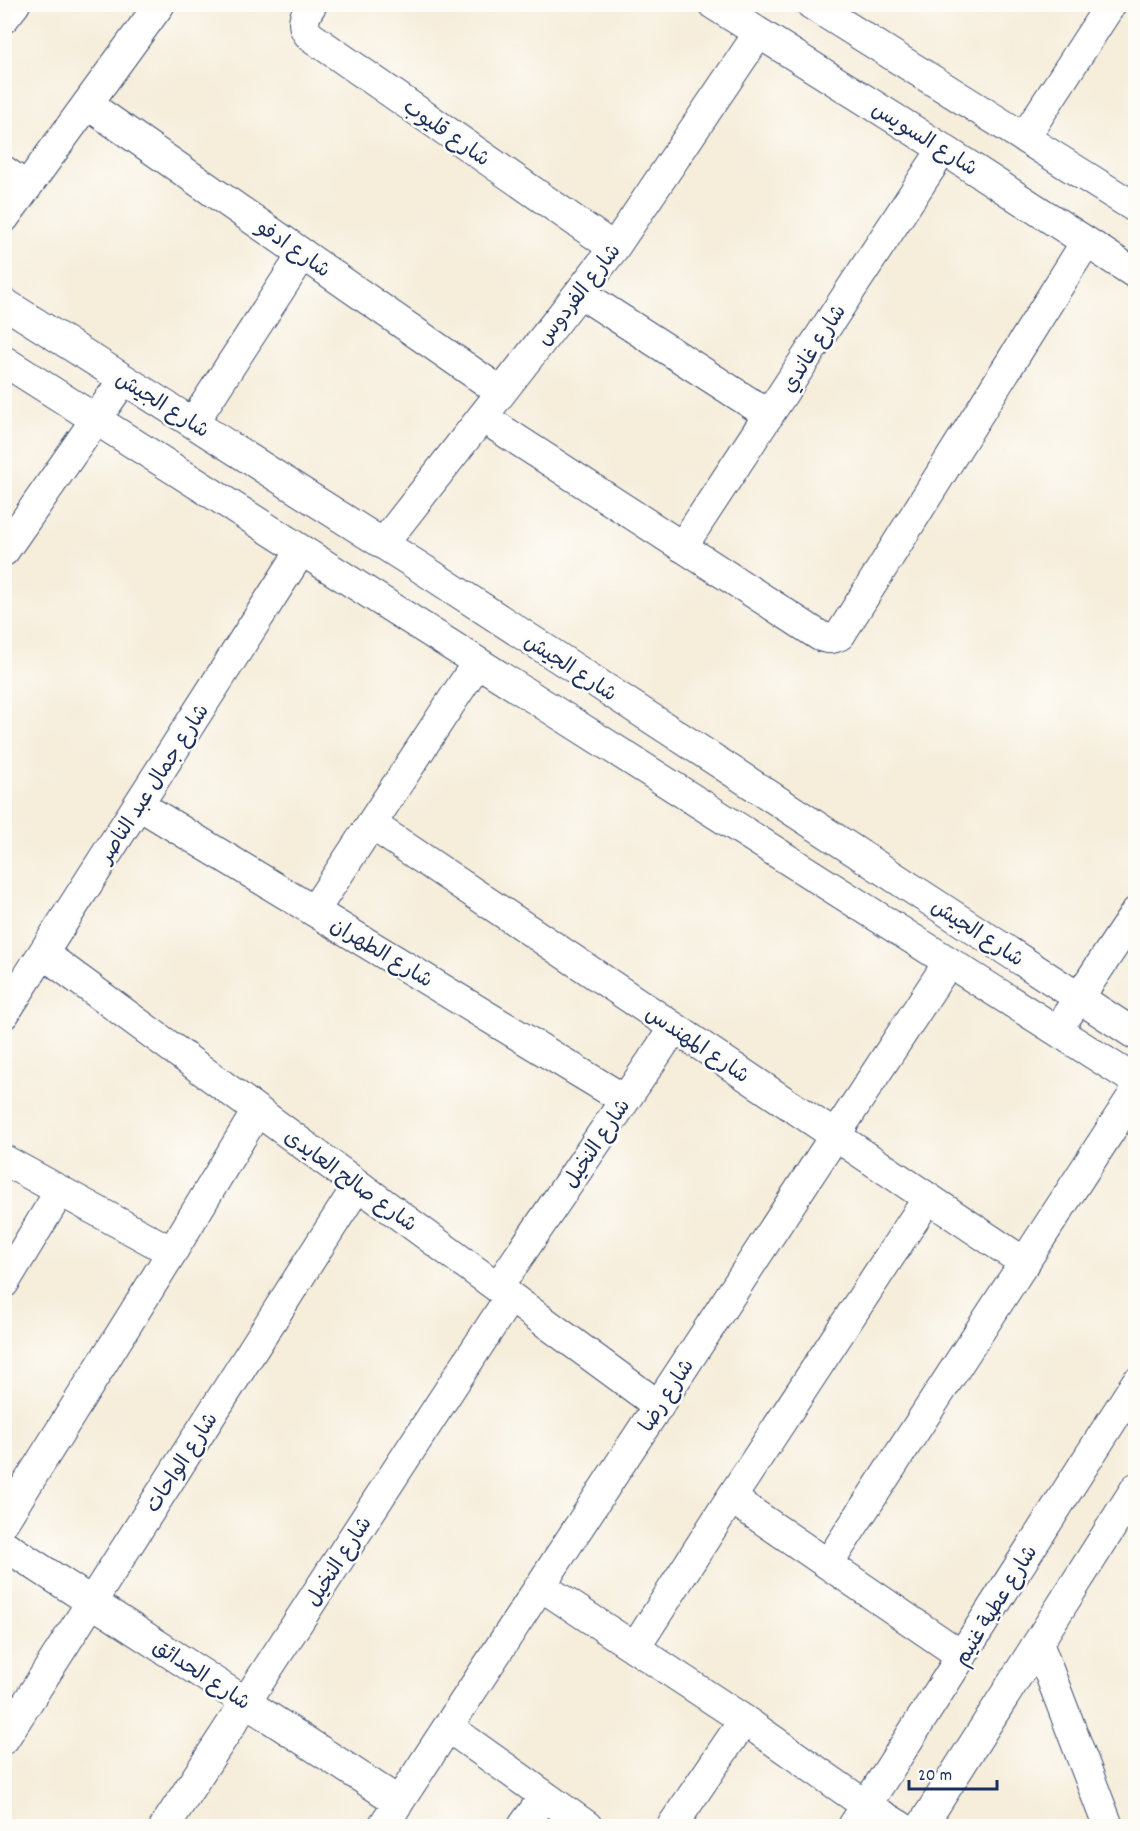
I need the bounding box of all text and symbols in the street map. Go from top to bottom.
street label: شارع قليوب [396,93,495,176]
street label: شارع السويس [865,96,982,185]
street label: شارع ادفو [248,213,335,287]
street label: شارع الفردوس [531,239,630,353]
street label: شارع غاندي [776,300,855,400]
street label: شارع الجيش [109,366,214,447]
street label: شارع الجيش [517,628,622,711]
street label: شارع جمال عبد الناصر [92,699,218,872]
street label: شارع الجيش [924,893,1029,976]
street label: شارع الطهران [323,912,437,997]
street label: شارع المهندس [638,1000,754,1092]
street label: شارع النخيل [557,1094,640,1196]
street label: شارع صالح العايدى [276,1124,422,1241]
street label: شارع رضا [634,1354,703,1439]
street label: شارع الواحات [140,1408,227,1520]
street label: شارع النخيل [300,1512,381,1614]
street label: شارع عطية غنيم [948,1540,1047,1673]
street label: شارع الحدائق [145,1634,255,1719]
scale bar [909,1753,998,1791]
text: 20 m [918,1764,952,1789]

